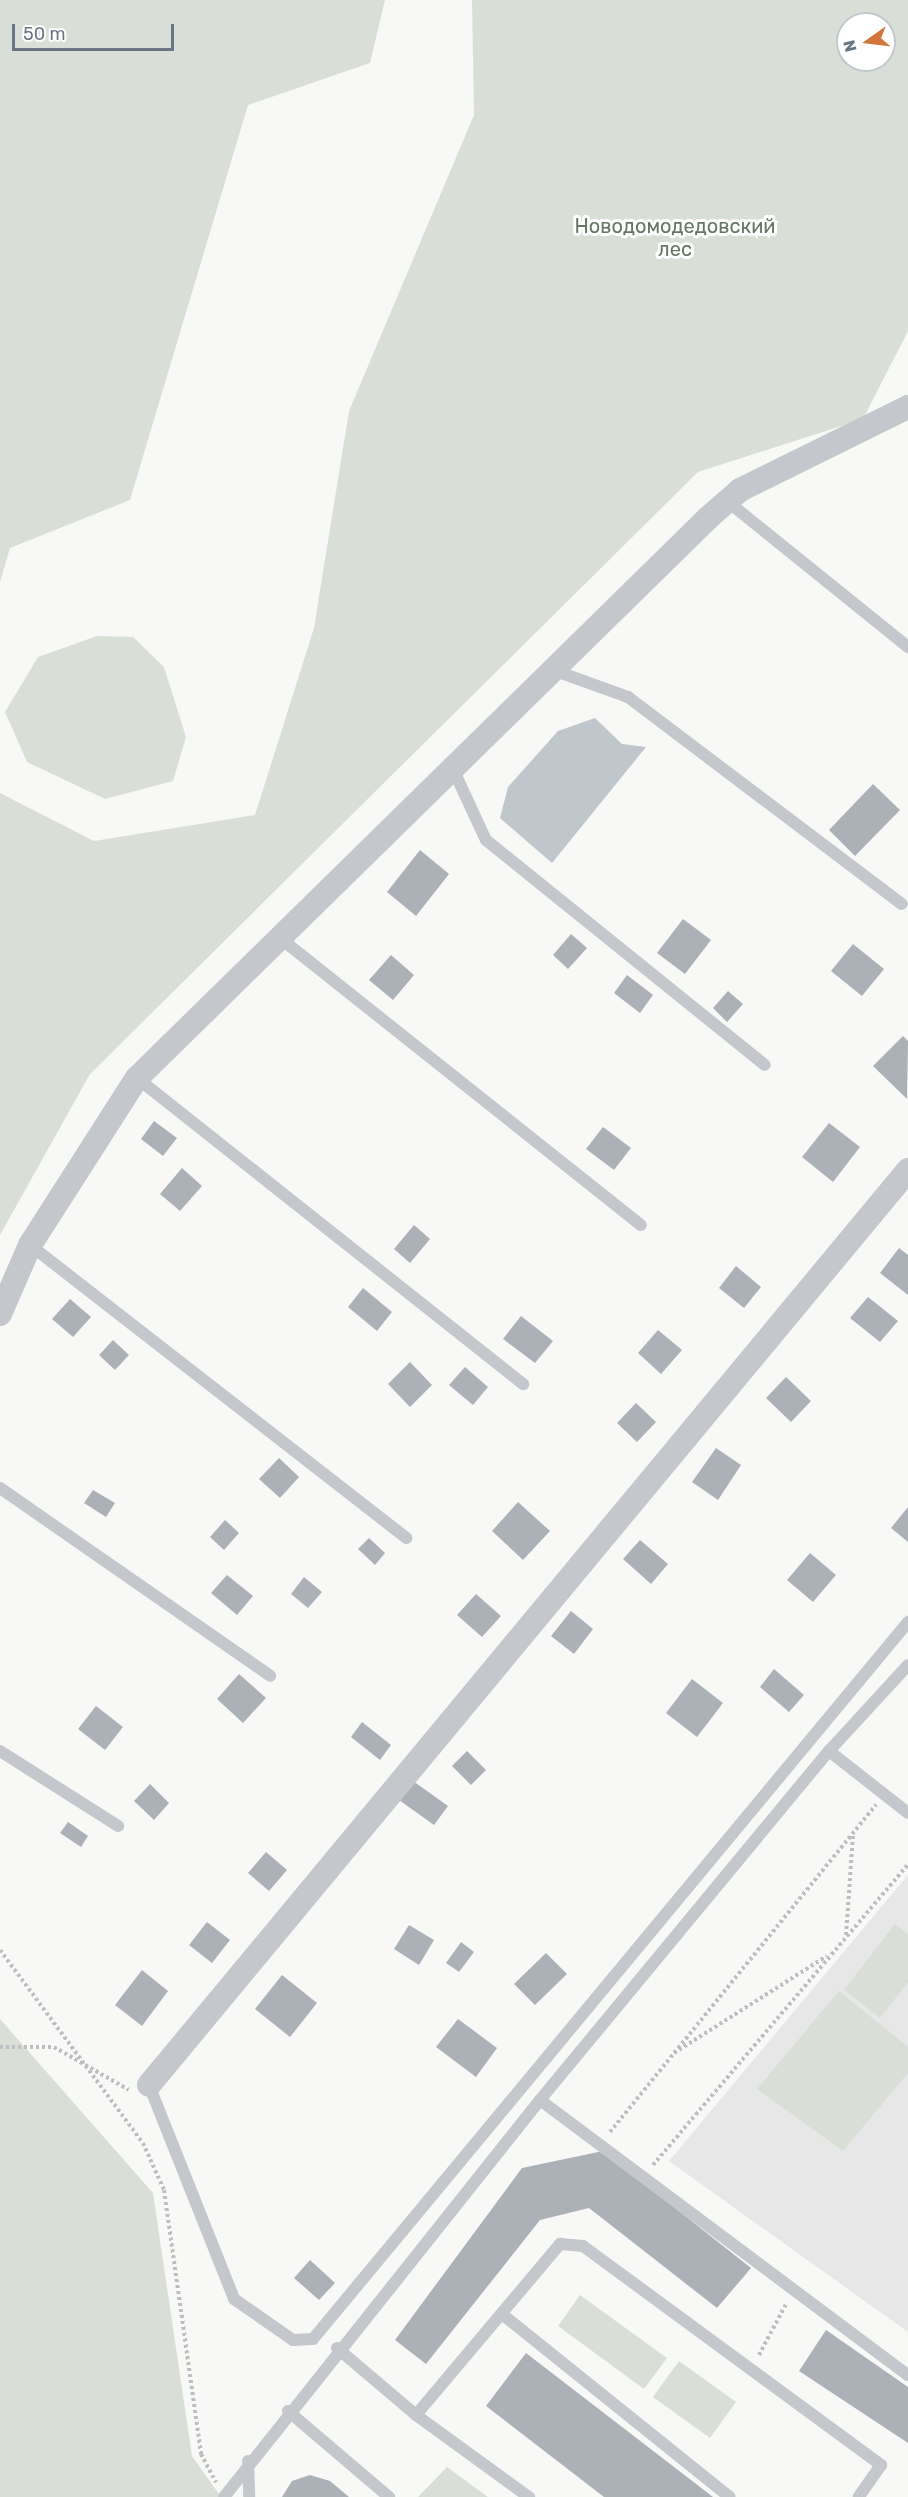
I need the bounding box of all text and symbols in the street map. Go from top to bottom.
scale bar [15,12,177,50]
north arrow [836,12,896,72]
text: 50 m [23,23,66,45]
text: N [839,38,861,54]
park label: Новодомодедовский лес [574,214,776,261]

